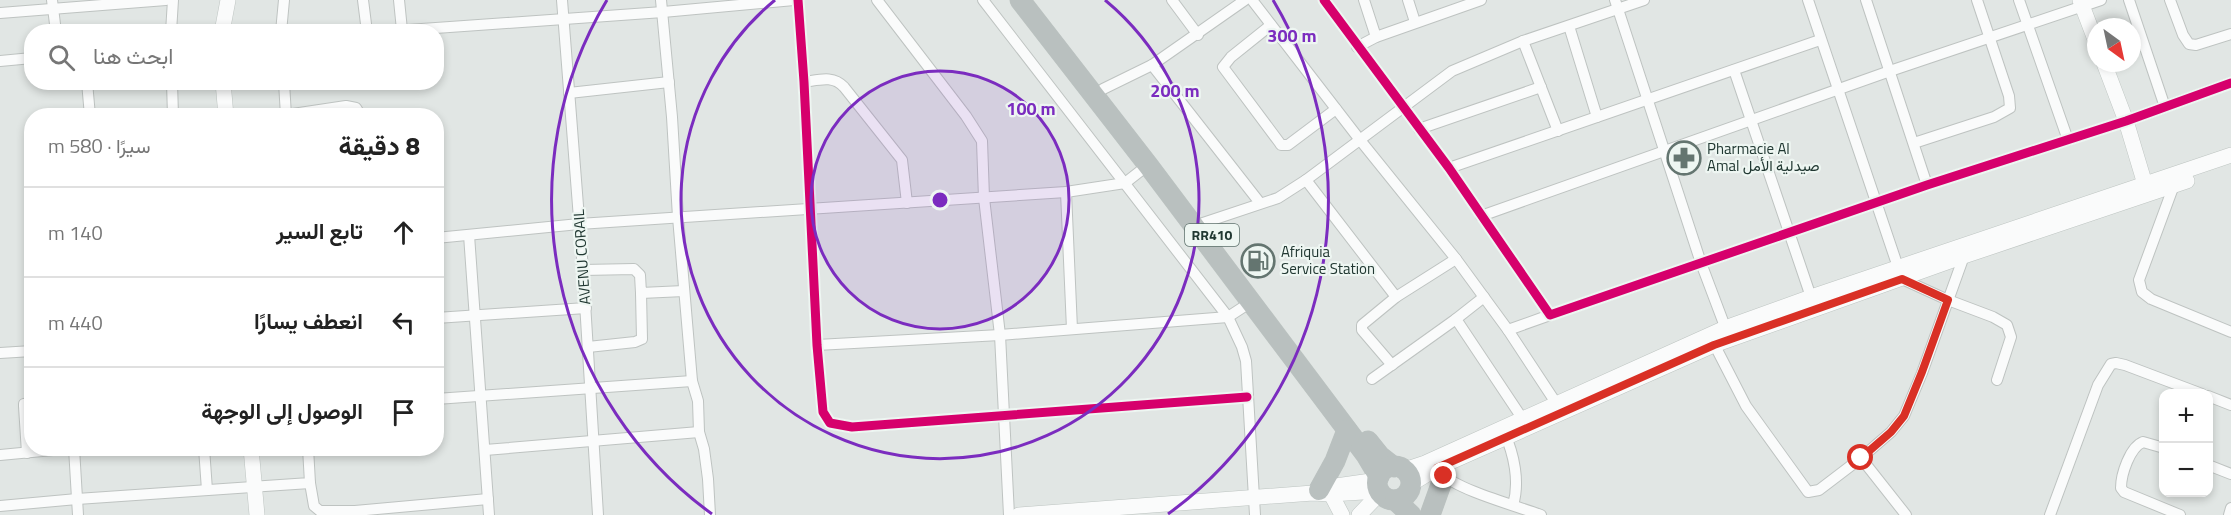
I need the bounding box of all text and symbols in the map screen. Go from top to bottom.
north arrow [2087,18,2141,72]
text: 300 m [1267,22,1317,49]
search box [24,24,444,90]
text: ابحث هنا [93,39,173,73]
icon: search [45,41,78,74]
text: 200 m [1150,77,1200,104]
text: 100 m [1006,95,1056,122]
text: 8 دقيقة [338,126,420,165]
text: سيرًا · 580 m [48,130,151,161]
place label: Pharmacie Al Amal صيدلية الأمل [1707,137,1820,177]
pharmacy icon: Pharmacie Al Amal صيدلية الأمل [1666,140,1702,176]
centre of rings [930,190,950,210]
street label: AVENU CORAIL [567,209,596,305]
text: تابع السير [276,214,363,248]
icon: ahead [387,216,420,249]
text: 140 m [48,217,103,248]
road number: RR410 [1185,224,1239,246]
place label: Afriquia Service Station [1281,240,1375,280]
fuel station icon: Afriquia Service Station [1240,243,1276,279]
text: انعطف يسارًا [254,304,363,338]
icon: left [387,306,420,339]
text: 440 m [48,307,103,338]
map controls [2159,389,2213,497]
button: + [2159,389,2213,443]
text: الوصول إلى الوجهة [201,394,363,428]
icon: arrive [387,396,420,429]
button: − [2159,443,2213,497]
route start [1847,444,1873,470]
route end [1430,462,1456,488]

